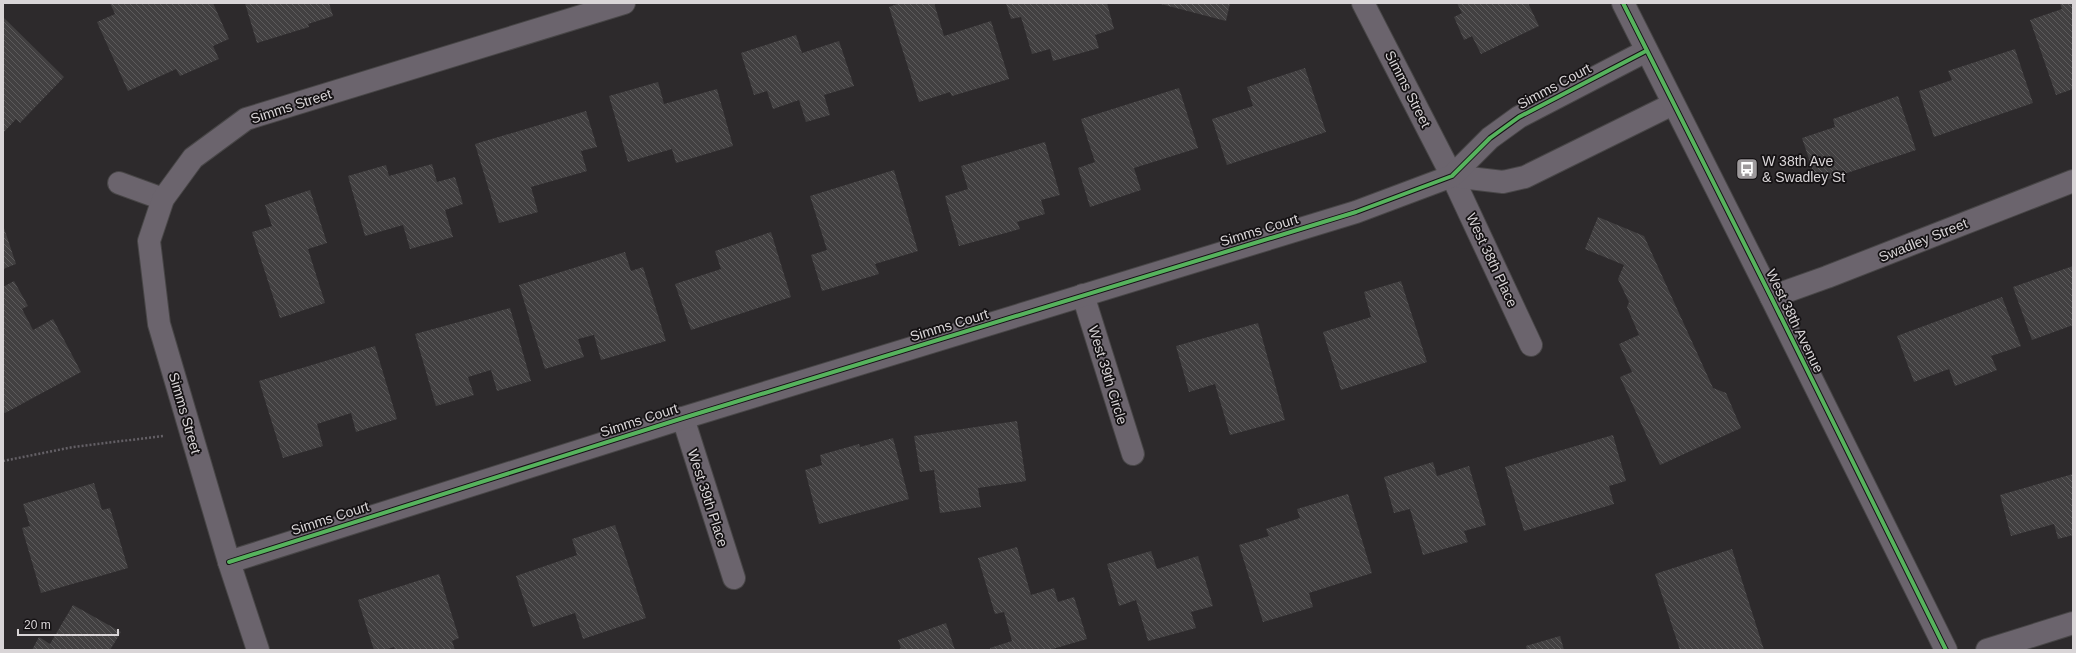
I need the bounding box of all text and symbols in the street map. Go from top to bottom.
street label: Simms Street [1382,48,1434,130]
street label: Simms Court [1515,60,1594,112]
street label: Simms Street [249,85,334,127]
place label: W 38th Ave & Swadley St [1762,153,1845,185]
bus stop icon: W 38th Ave & Swadley St [1734,156,1760,182]
street label: Simms Court [1218,210,1300,249]
street label: West 38th Place [1463,211,1521,310]
street label: Swadley Street [1876,215,1970,265]
street label: West 38th Avenue [1763,267,1827,376]
street label: Simms Court [908,305,990,344]
street label: West 39th Circle [1085,324,1131,427]
street label: Simms Street [166,370,204,456]
street label: Simms Court [598,400,680,440]
street label: West 39th Place [685,447,731,549]
street label: Simms Court [289,498,371,538]
scale bar [18,611,118,637]
text: 20 m [24,618,51,632]

